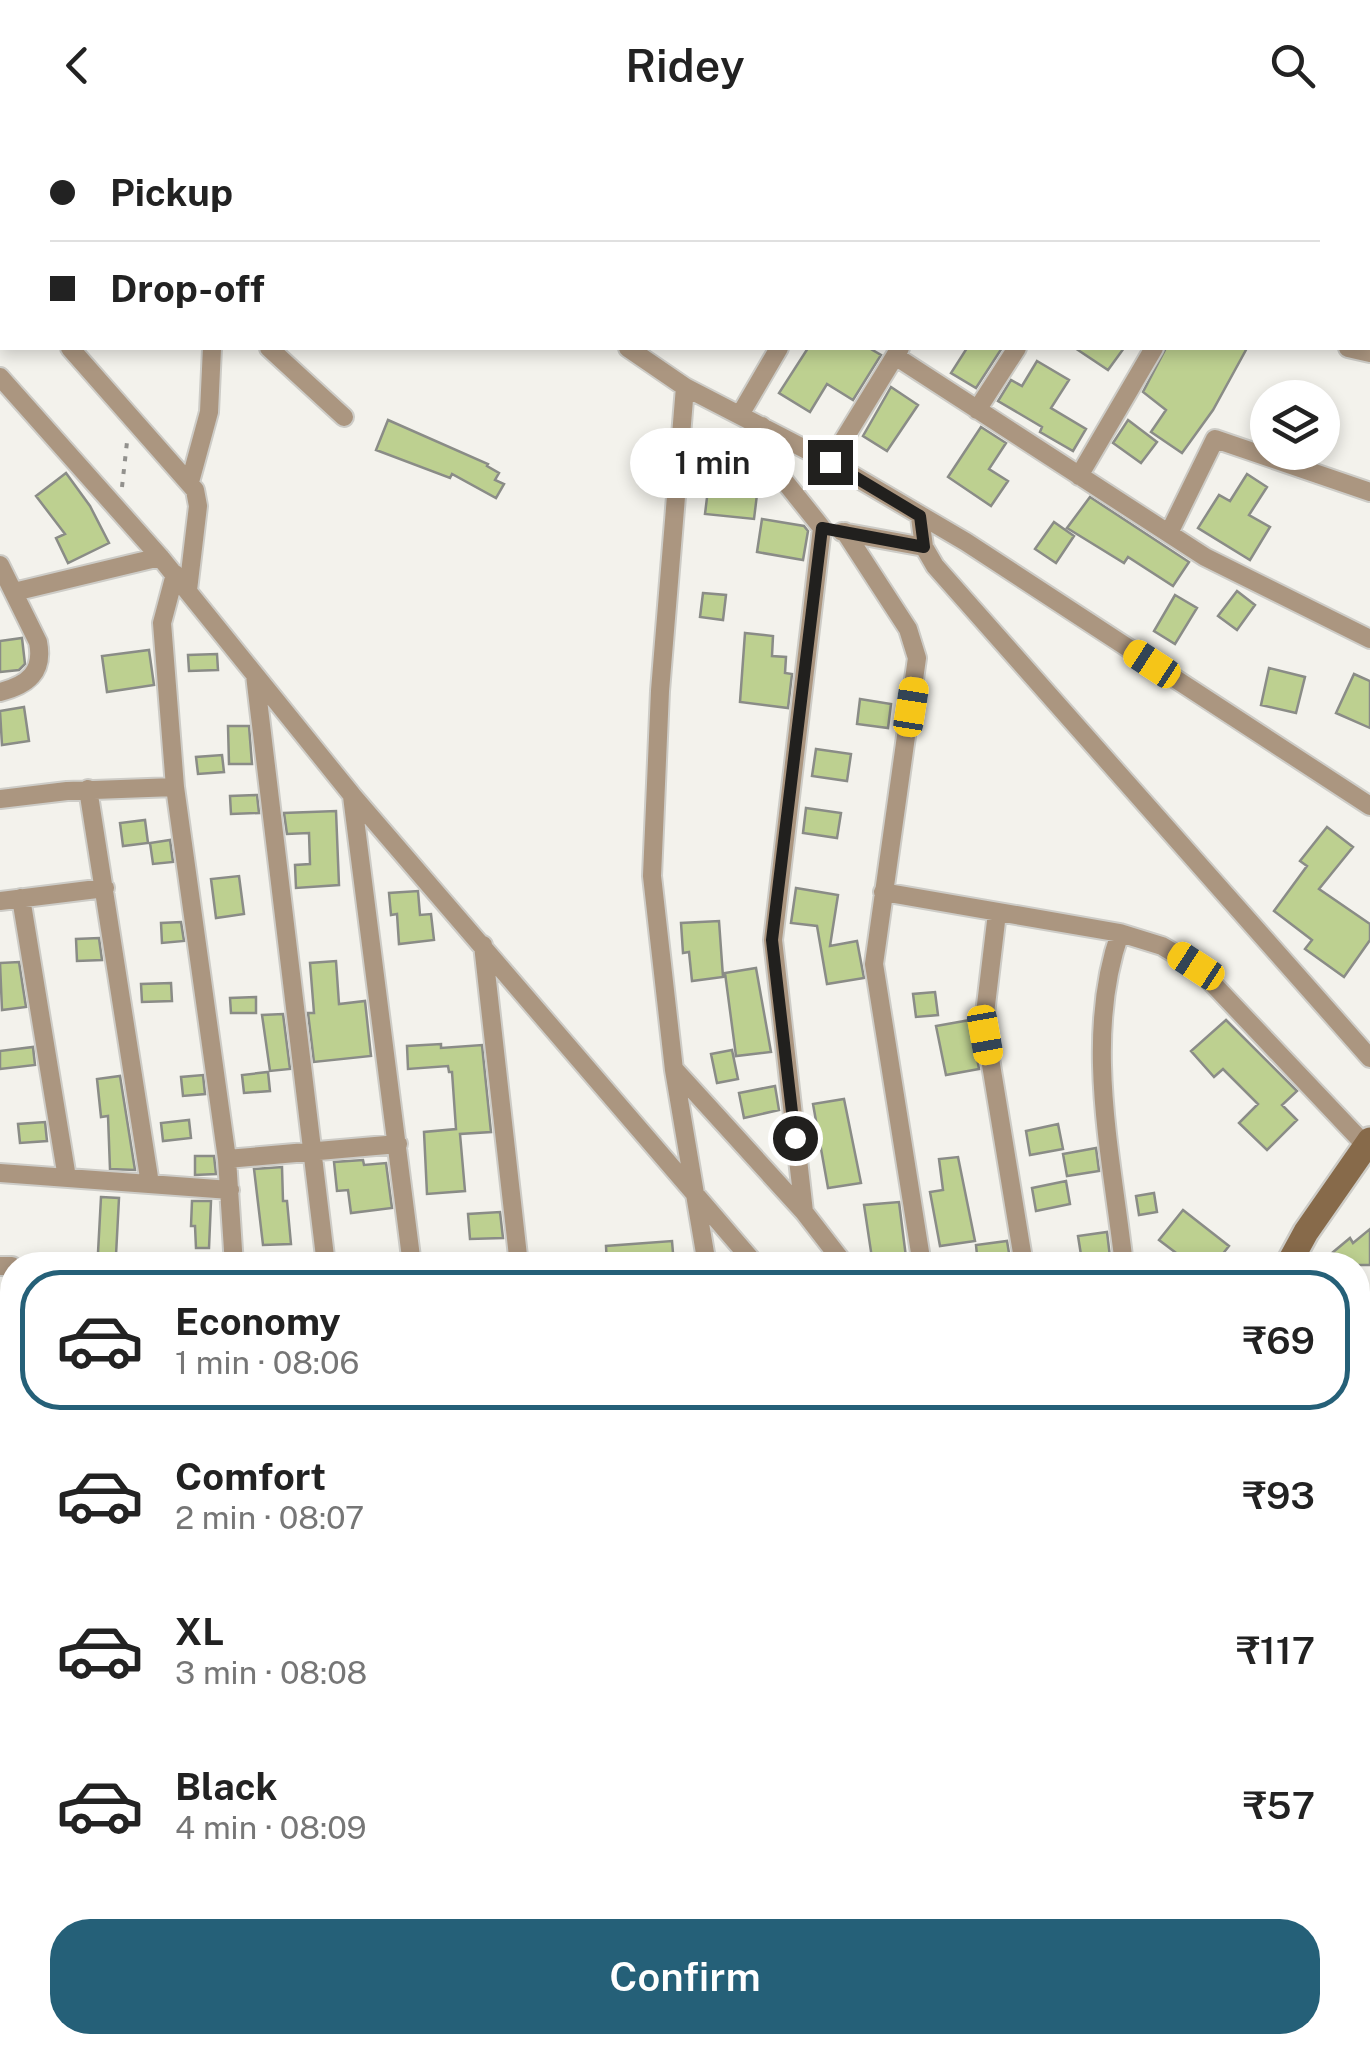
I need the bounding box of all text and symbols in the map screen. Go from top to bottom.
icon: back [50,38,105,93]
icon: search [1265,38,1320,93]
text: Ridey [625,39,745,92]
text: Pickup [110,170,233,215]
text: Drop-off [110,266,265,311]
map controls [1250,380,1340,470]
button: layers [1250,380,1340,470]
callout: 1 min [630,427,795,497]
route end [808,440,853,485]
text: 1 min [674,444,751,481]
car [1119,635,1185,693]
car [891,675,931,739]
car [1163,937,1229,995]
car [965,1003,1005,1067]
route start [773,1116,818,1161]
icon: car [55,1295,145,1385]
text: Economy [175,1299,341,1344]
text: ₹69 [1243,1318,1315,1363]
text: 1 min · 08:06 [175,1344,359,1381]
icon: car [55,1450,145,1540]
text: Comfort [175,1454,326,1499]
text: ₹93 [1243,1473,1315,1518]
text: 2 min · 08:07 [175,1499,364,1536]
icon: car [55,1605,145,1695]
text: XL [175,1609,224,1654]
text: ₹117 [1236,1628,1315,1673]
text: 3 min · 08:08 [175,1654,367,1691]
icon: car [55,1760,145,1850]
text: Black [175,1764,278,1809]
text: ₹57 [1243,1783,1315,1828]
text: 4 min · 08:09 [175,1809,367,1846]
button: Confirm [50,1919,1320,2034]

